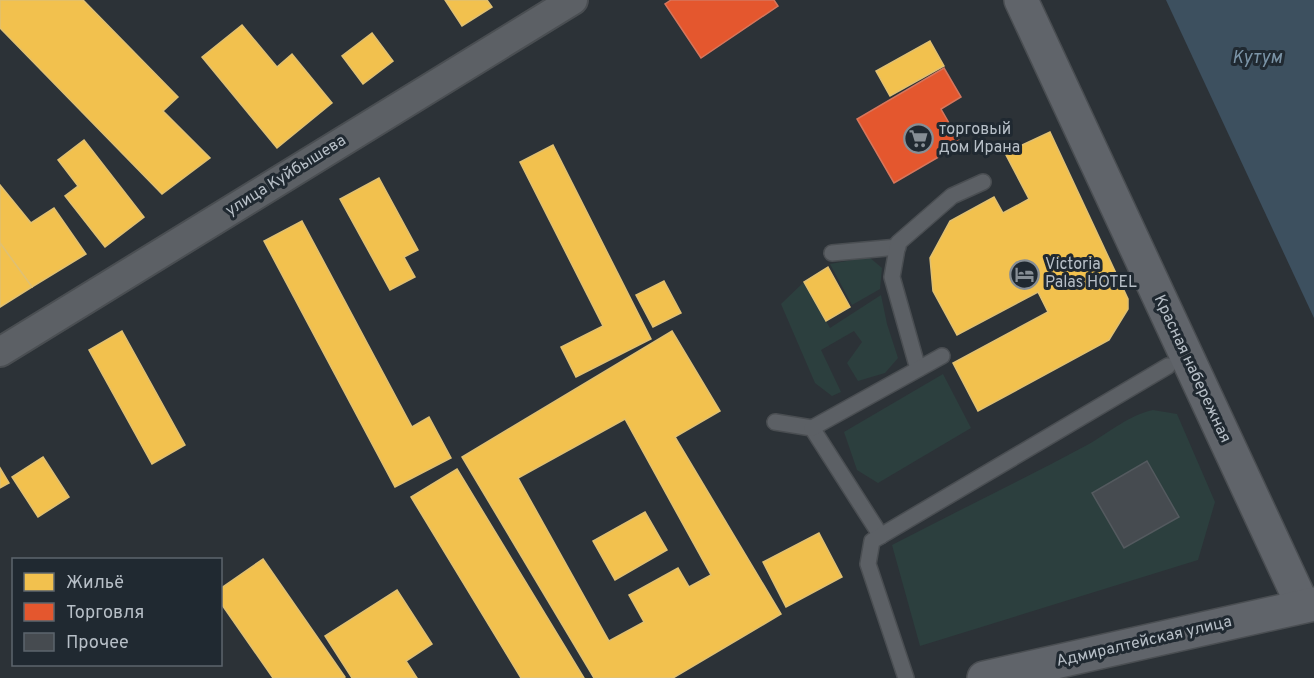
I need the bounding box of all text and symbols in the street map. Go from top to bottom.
water label: Кутум [1232,47,1283,70]
place label: торговый дом Ирана [939,120,1020,158]
supermarket icon: торговый дом Ирана [902,123,934,155]
street label: улица Куйбышева [222,131,350,221]
place label: Victoria Palas HOTEL [1045,255,1137,293]
hotel icon: Victoria Palas HOTEL [1008,258,1040,290]
street label: Красная набережная [1149,292,1235,446]
legend [12,558,222,666]
text: Жильё [66,572,124,595]
text: Торговля [66,602,144,625]
street label: Адмиралтейская улица [1054,612,1234,672]
text: Прочее [66,632,129,655]

